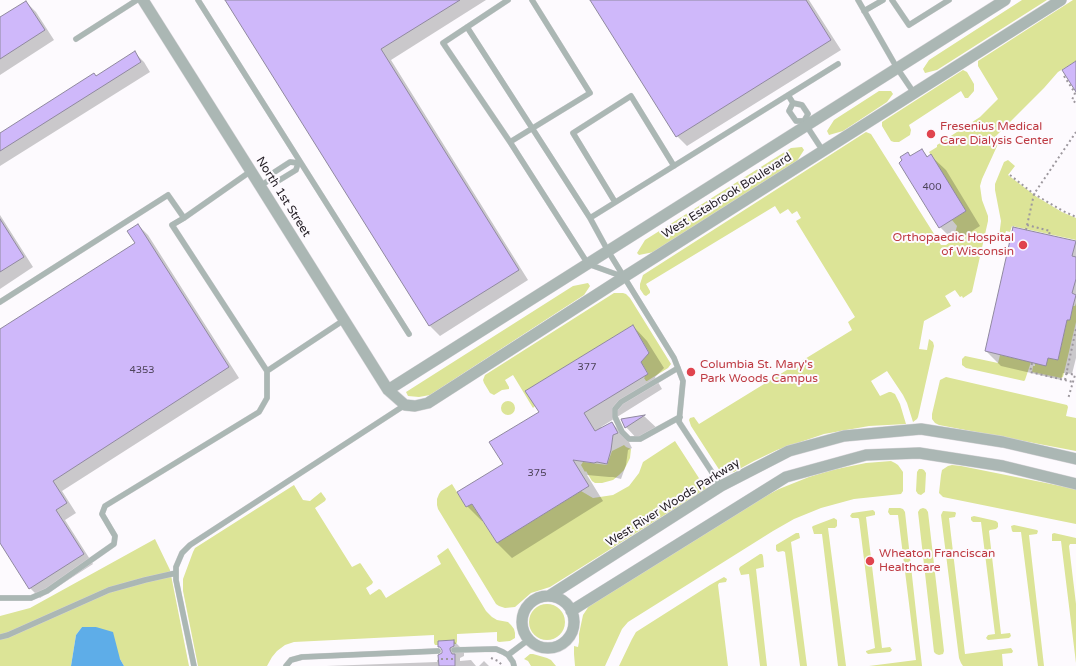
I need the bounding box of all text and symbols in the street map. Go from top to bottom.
place label: Fresenius Medical Care Dialysis Center [940,120,1053,148]
marker: Fresenius Medical Care Dialysis Center [925,128,937,140]
street label: West Estabrook Boulevard [659,150,795,242]
street label: North 1st Street [253,154,313,240]
house number: 400 [923,181,941,193]
place label: Orthopaedic Hospital of Wisconsin [893,231,1014,259]
marker: Orthopaedic Hospital of Wisconsin [1017,239,1029,251]
place label: Columbia St. Mary's Park Woods Campus [700,358,818,386]
house number: 377 [578,361,596,373]
house number: 4353 [129,364,155,376]
marker: Columbia St. Mary's Park Woods Campus [685,366,697,378]
street label: West River Woods Parkway [604,456,742,550]
house number: 375 [528,467,546,479]
place label: Wheaton Franciscan Healthcare [879,547,995,575]
marker: Wheaton Franciscan Healthcare [864,555,876,567]

